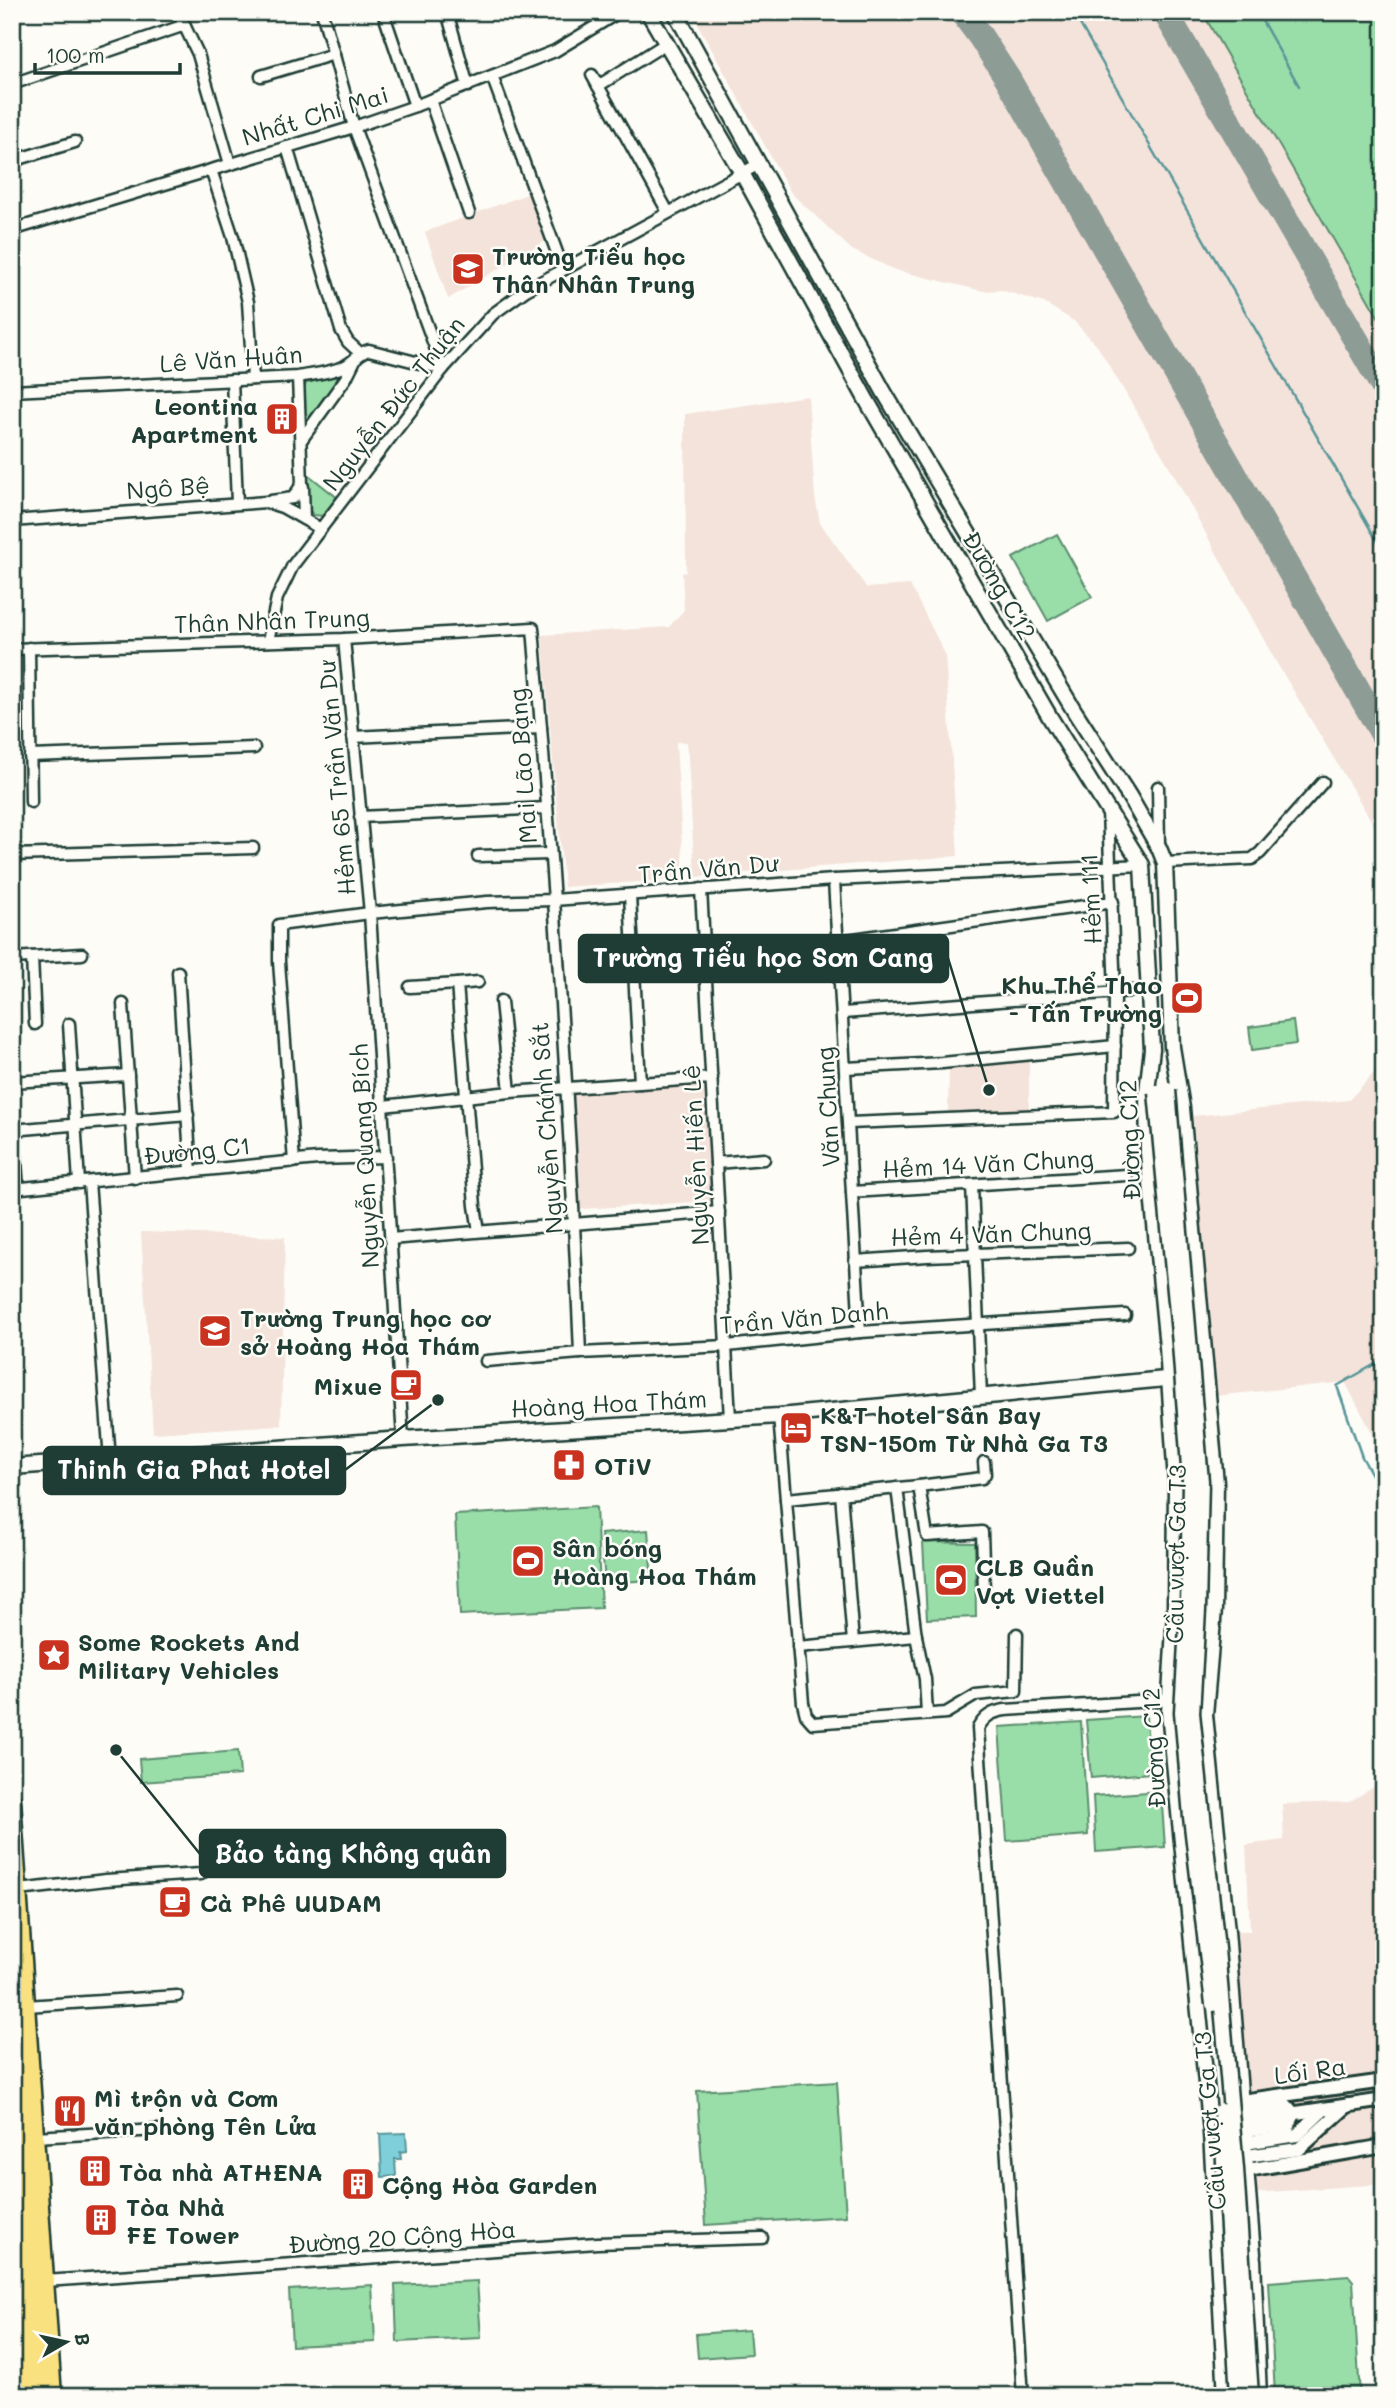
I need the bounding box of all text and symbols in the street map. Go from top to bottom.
scale bar [35,32,180,76]
text: 100 m [46,41,105,68]
street label: Nhất Chi Mai [238,78,392,152]
place label: Trường Tiểu học Thân Nhân Trung [492,240,695,299]
school or university icon: Trường Tiểu học Thân Nhân Trung [449,250,487,288]
street label: Nguyễn Đức Thuận [315,309,471,497]
street label: Lê Văn Huân [159,338,303,378]
place label: Leontina Apartment [130,390,258,449]
building icon: Leontina Apartment [263,400,301,438]
street label: Ngô Bệ [125,469,211,505]
street label: Đường C12 [956,525,1044,645]
street label: Thân Nhân Trung [174,601,370,639]
street label: Hẻm 65 Trần Văn Dư [310,659,362,897]
street label: Mai Lão Bạng [501,687,543,845]
street label: Trần Văn Dư [637,846,780,890]
street label: Hẻm 111 [1072,853,1108,945]
callout: Trường Tiểu học Sơn Cang [579,935,948,982]
text: Trường Tiểu học Sơn Cang [592,940,934,974]
place label: Khu Thể Thao - Tấn Trường [1001,969,1162,1028]
sports icon: Khu Thể Thao - Tấn Trường [1168,979,1206,1017]
street label: Nguyễn Chánh Sắt [523,1021,569,1235]
street label: Nguyễn Quang Bích [343,1043,385,1269]
street label: Văn Chung [808,1046,846,1168]
street label: Nguyễn Hiến Lê [675,1064,715,1246]
street label: Đường C12 [1111,1079,1147,1201]
street label: Đường C1 [142,1129,252,1171]
street label: Hẻm 14 Văn Chung [881,1142,1095,1184]
street label: Hẻm 4 Văn Chung [890,1214,1092,1252]
street label: Trần Văn Danh [718,1294,890,1340]
place label: Trường Trung học cơ sở Hoàng Hoa Thám [240,1302,492,1361]
school or university icon: Trường Trung học cơ sở Hoàng Hoa Thám [196,1312,234,1350]
cafe icon: Mixue [387,1366,425,1404]
place label: Mixue [314,1370,382,1401]
street label: Hoàng Hoa Thám [510,1382,708,1424]
place label: K&T hotel Sân Bay TSN-150m Từ Nhà Ga T3 [820,1399,1108,1458]
hotel icon: K&T hotel Sân Bay TSN-150m Từ Nhà Ga T3 [777,1409,815,1447]
pharmacy icon: OTiV [550,1446,588,1484]
callout: Thinh Gia Phat Hotel [44,1447,345,1494]
place label: OTiV [594,1450,652,1481]
text: Thinh Gia Phat Hotel [57,1452,331,1486]
street label: Cầu vượt Ga T3 [1158,1464,1192,1644]
place label: Sân bóng Hoàng Hoa Thám [552,1532,757,1591]
sports icon: Sân bóng Hoàng Hoa Thám [509,1542,547,1580]
place label: CLB Quần Vợt Viettel [976,1551,1105,1610]
sports icon: CLB Quần Vợt Viettel [932,1561,970,1599]
place label: Some Rockets And Military Vehicles [78,1626,299,1685]
place icon: Some Rockets And Military Vehicles [35,1636,73,1674]
street label: Đường C12 [1134,1687,1172,1809]
callout: Bảo tàng Không quân [200,1830,505,1877]
text: Bảo tàng Không quân [215,1836,491,1870]
cafe icon: Cà Phê UUDAM [156,1883,194,1921]
place label: Cà Phê UUDAM [200,1887,382,1918]
street label: Cầu vượt Ga T3 [1186,2030,1232,2212]
street label: Lối Ra [1272,2050,1348,2090]
place label: Mì trộn và Cơm văn phòng Tên Lửa [94,2082,317,2141]
restaurant icon: Mì trộn và Cơm văn phòng Tên Lửa [51,2092,89,2130]
building icon: Tòa nhà ATHENA [76,2152,114,2190]
place label: Tòa nhà ATHENA [119,2156,323,2187]
building icon: Cộng Hòa Garden [339,2165,377,2203]
place label: Cộng Hòa Garden [382,2169,597,2200]
place label: Tòa Nhà FE Tower [126,2191,239,2250]
building icon: Tòa Nhà FE Tower [82,2201,120,2239]
street label: Đường 20 Cộng Hòa [287,2213,517,2259]
north arrow [32,2306,102,2376]
text: B [70,2331,97,2348]

